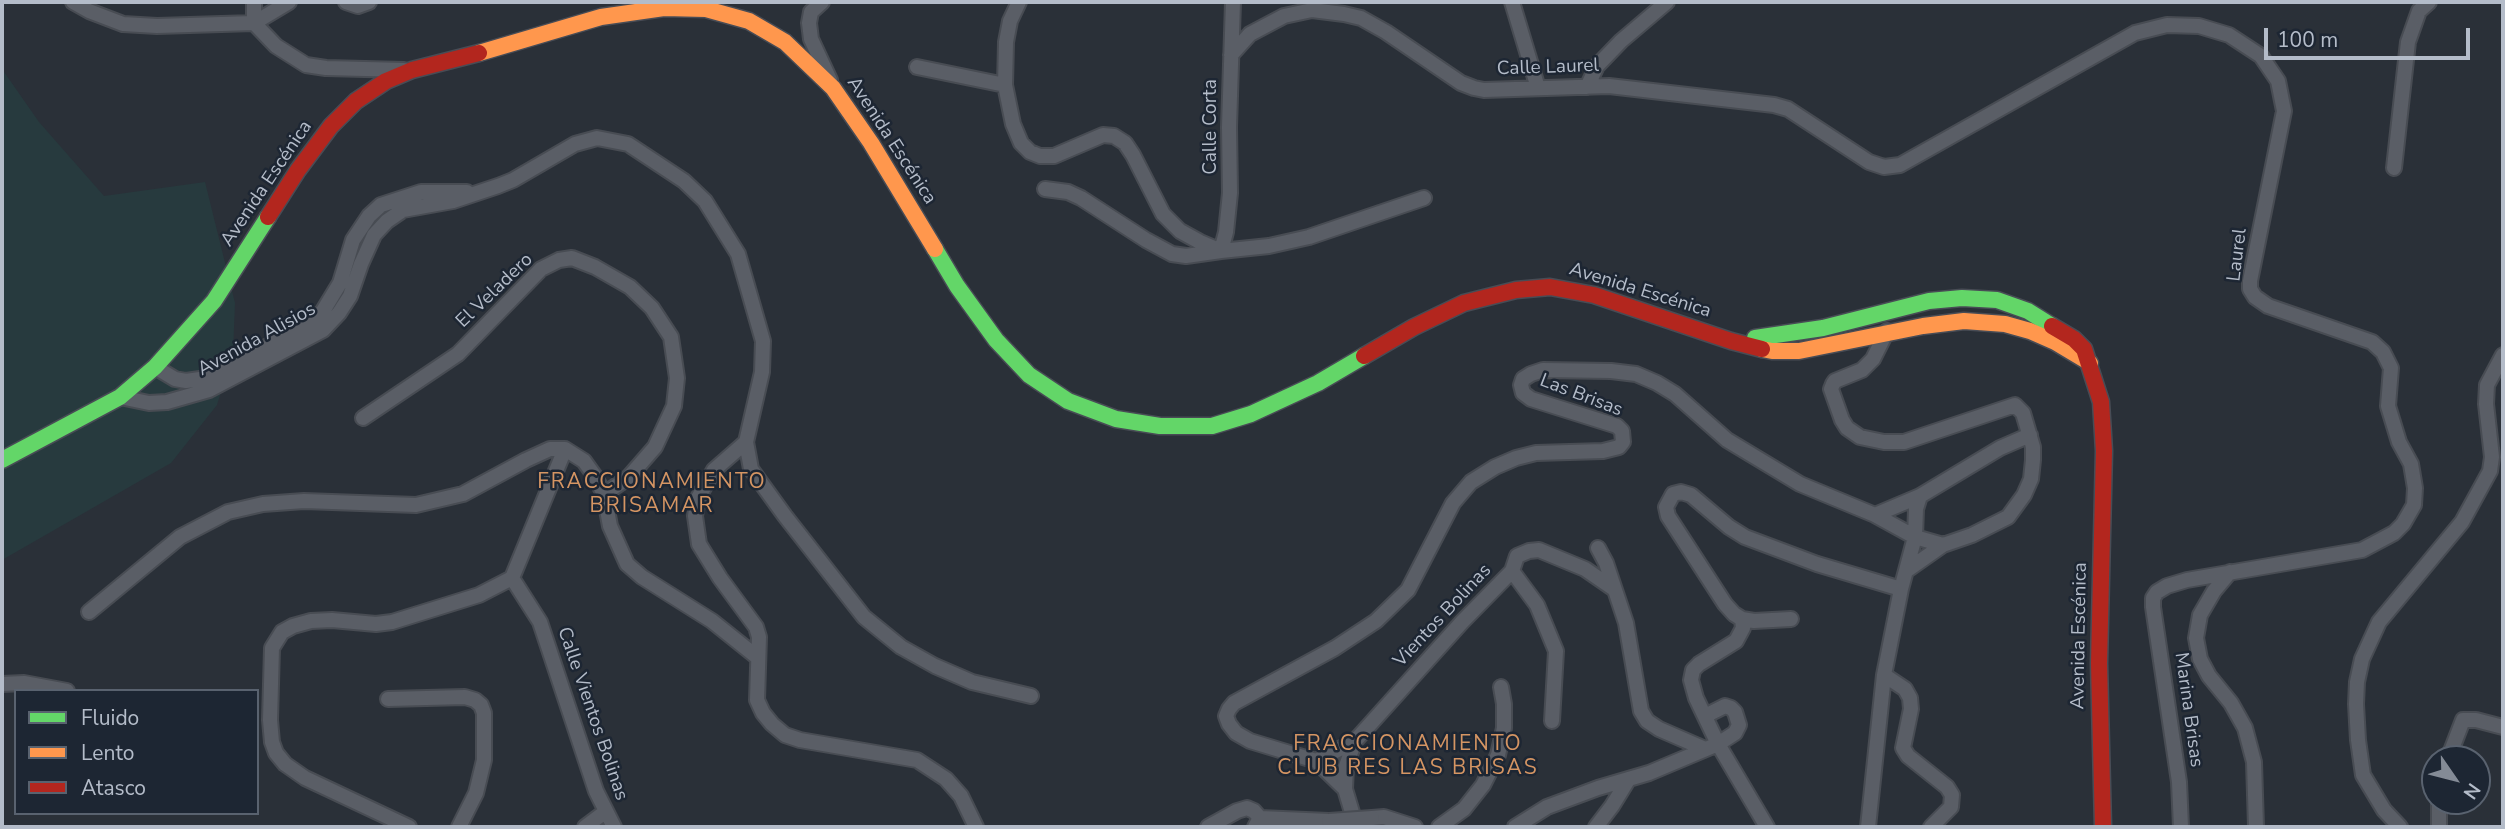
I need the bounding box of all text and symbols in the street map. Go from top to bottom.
scale bar [2267,14,2474,58]
text: 100 m [2277,26,2338,54]
street label: Calle Laurel [1497,55,1599,81]
street label: Avenida Escénica [841,73,941,209]
street label: Calle Corta [1200,79,1222,175]
street label: Avenida Escénica [216,117,318,251]
street label: Laurel [2223,227,2253,283]
street label: El Veladero [452,249,538,333]
street label: Avenida Escénica [1566,259,1714,323]
street label: Avenida Alisios [194,298,320,382]
street label: Las Brisas [1536,370,1626,422]
district label: FRACCIONAMIENTO BRISAMAR [539,470,765,520]
street label: Vientos Bolinas [1389,560,1497,672]
street label: Avenida Escénica [2067,562,2093,710]
street label: Calle Vientos Bolinas [552,624,632,804]
street label: Marina Brisas [2169,651,2207,769]
legend [14,689,259,815]
text: Fluido [81,704,139,732]
district label: FRACCIONAMIENTO CLUB RES LAS BRISAS [1280,732,1536,782]
text: Lento [81,739,134,767]
north arrow [2421,745,2491,815]
text: Atasco [81,774,146,802]
text: N [2457,778,2486,804]

